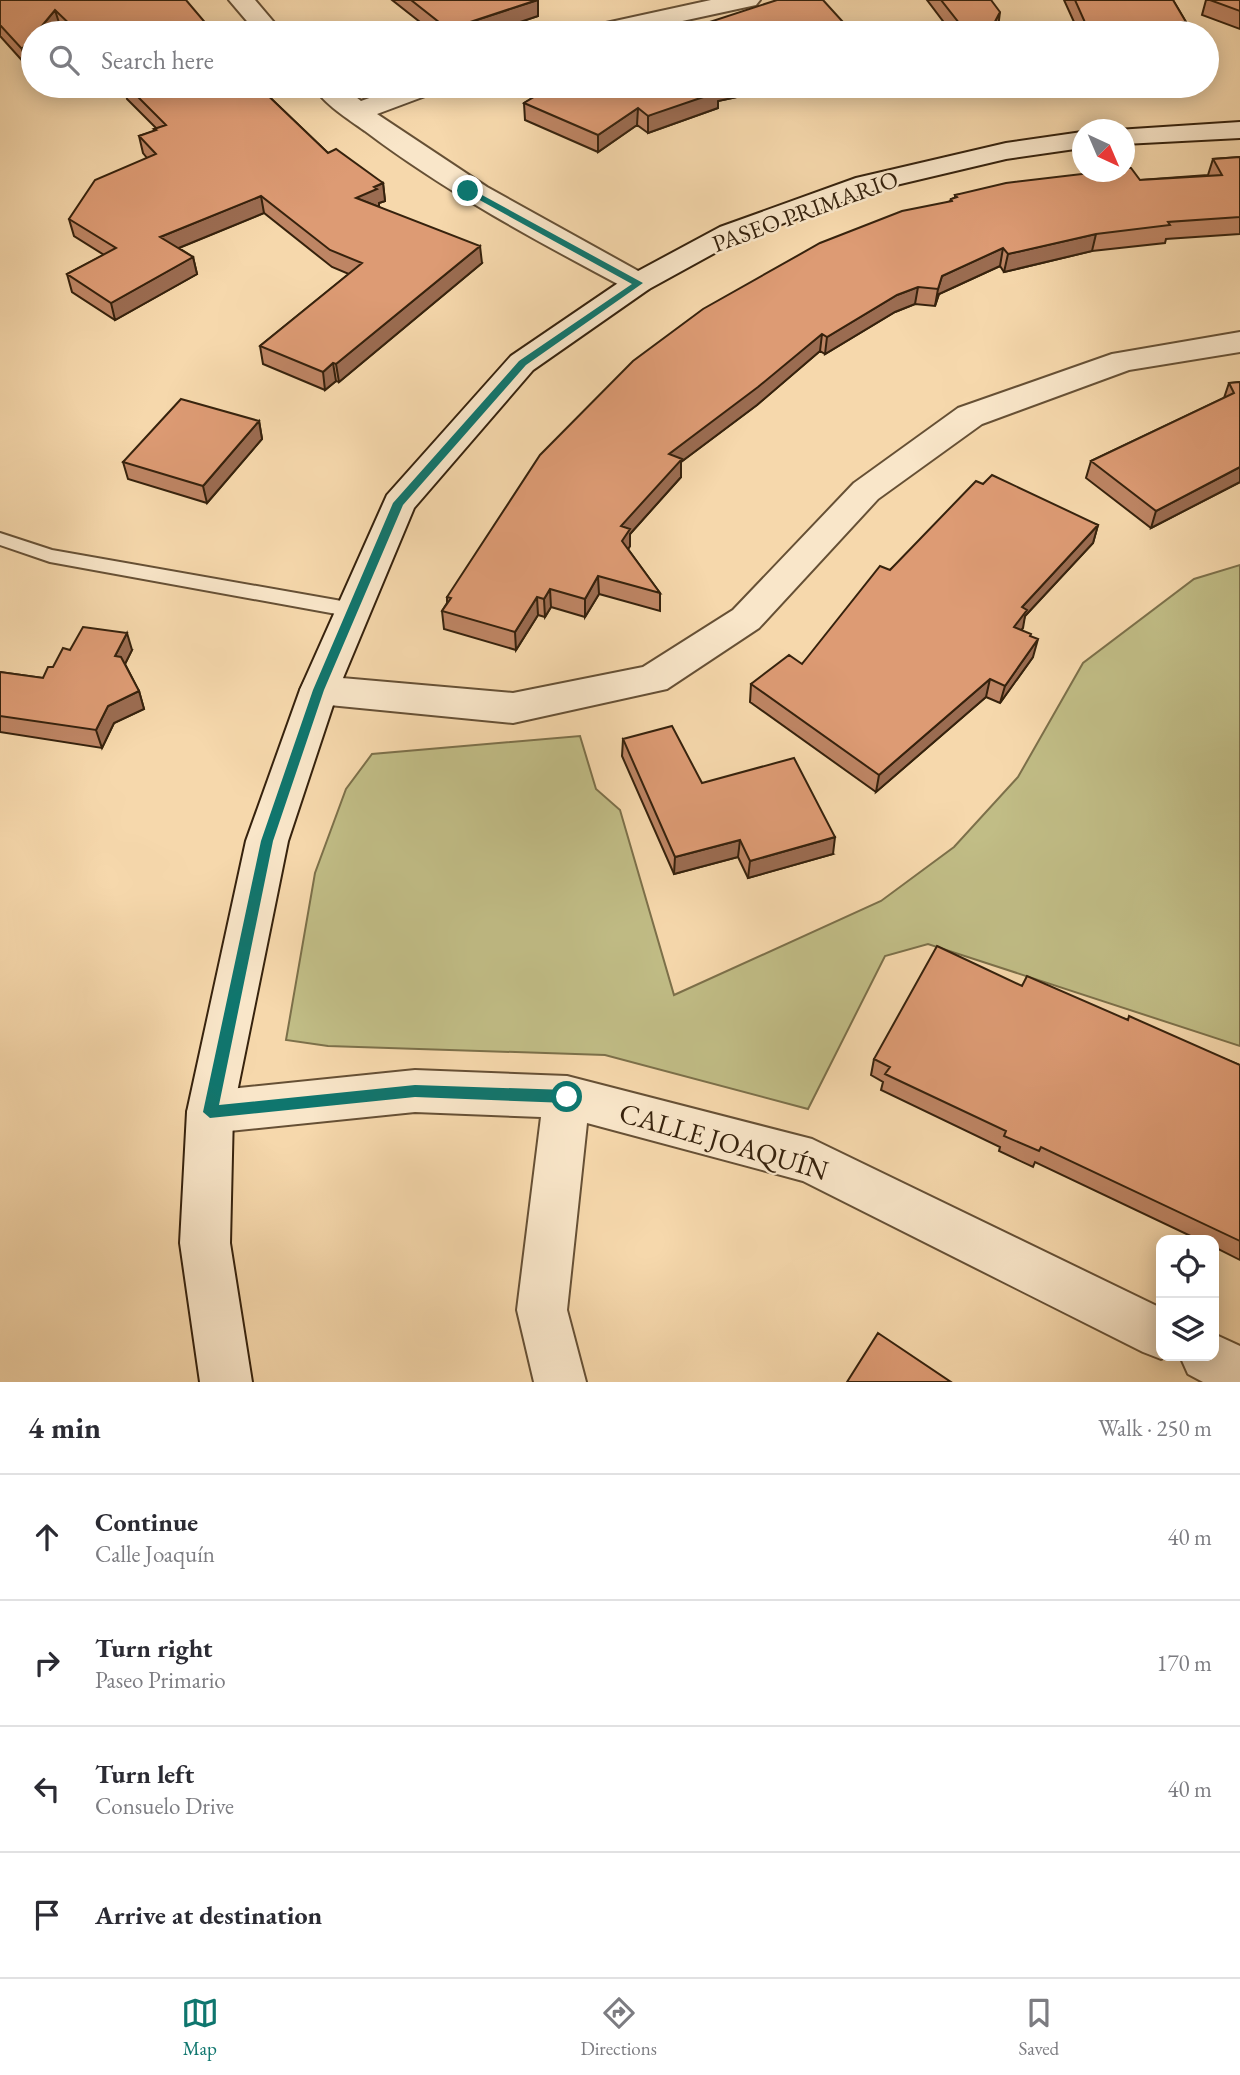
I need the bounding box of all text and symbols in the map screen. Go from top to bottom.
search box [21,21,1219,98]
icon: search [45,41,83,79]
text: Search here [101,43,214,77]
north arrow [1072,119,1135,182]
street label: PASEO PRIMARIO [708,163,902,259]
route end [452,175,483,206]
route start [551,1081,582,1112]
street label: CALLE JOAQUÍN [615,1094,833,1188]
map controls [1156,1235,1219,1361]
button: locate [1156,1235,1219,1298]
button: layers [1156,1298,1219,1361]
text: 4 min [28,1408,101,1447]
text: Walk · 250 m [1098,1413,1212,1443]
text: Continue [95,1505,198,1539]
icon: ahead [28,1518,66,1556]
text: 40 m [1167,1522,1212,1552]
text: Calle Joaquín [95,1539,215,1569]
text: Turn right [95,1631,213,1665]
icon: right [28,1644,66,1682]
text: 170 m [1156,1648,1212,1678]
text: Paseo Primario [95,1665,226,1695]
text: Turn left [95,1757,194,1791]
icon: left [28,1770,66,1808]
text: 40 m [1167,1774,1212,1804]
text: Consuelo Drive [95,1791,234,1821]
icon: arrive [28,1896,66,1934]
text: Arrive at destination [95,1898,322,1932]
tab: Map [181,1994,219,2061]
tab: Directions [580,1994,657,2061]
tab: Saved [1018,1994,1059,2061]

